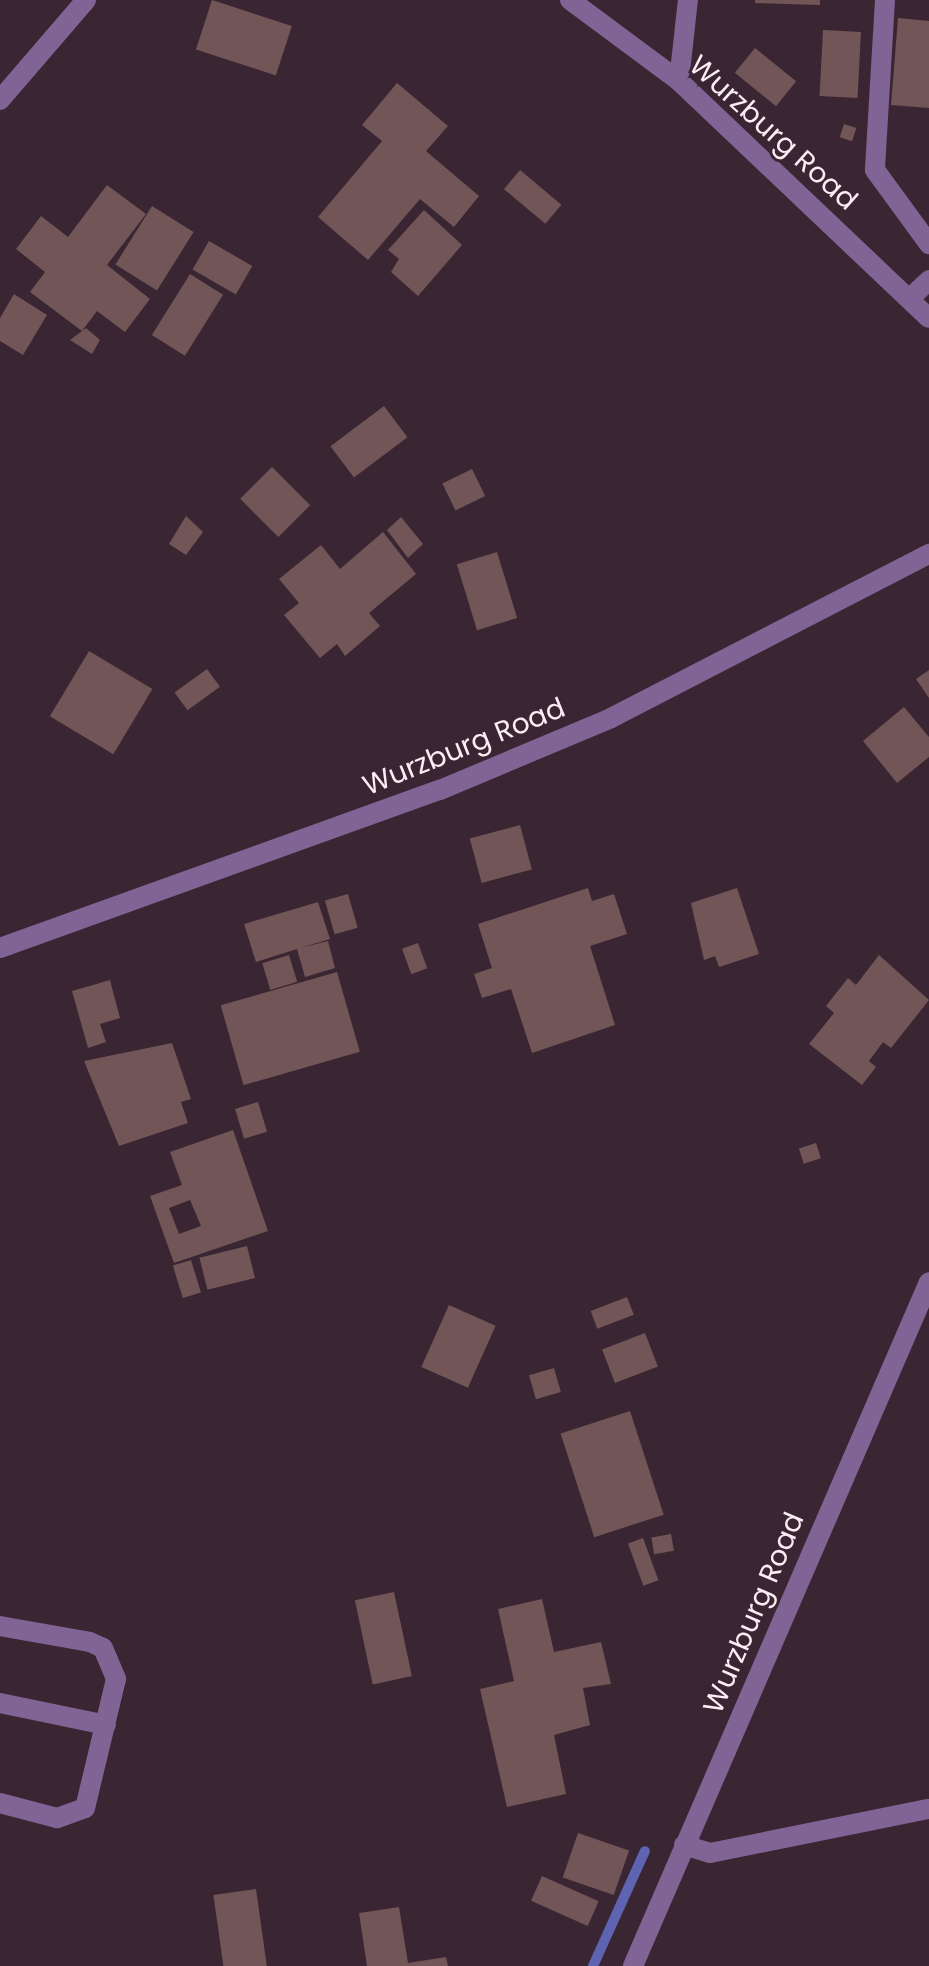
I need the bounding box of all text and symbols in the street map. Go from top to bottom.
street label: Wurzburg Road [682,49,864,217]
street label: Wurzburg Road [358,691,570,803]
street label: Wurzburg Road [697,1508,811,1718]

